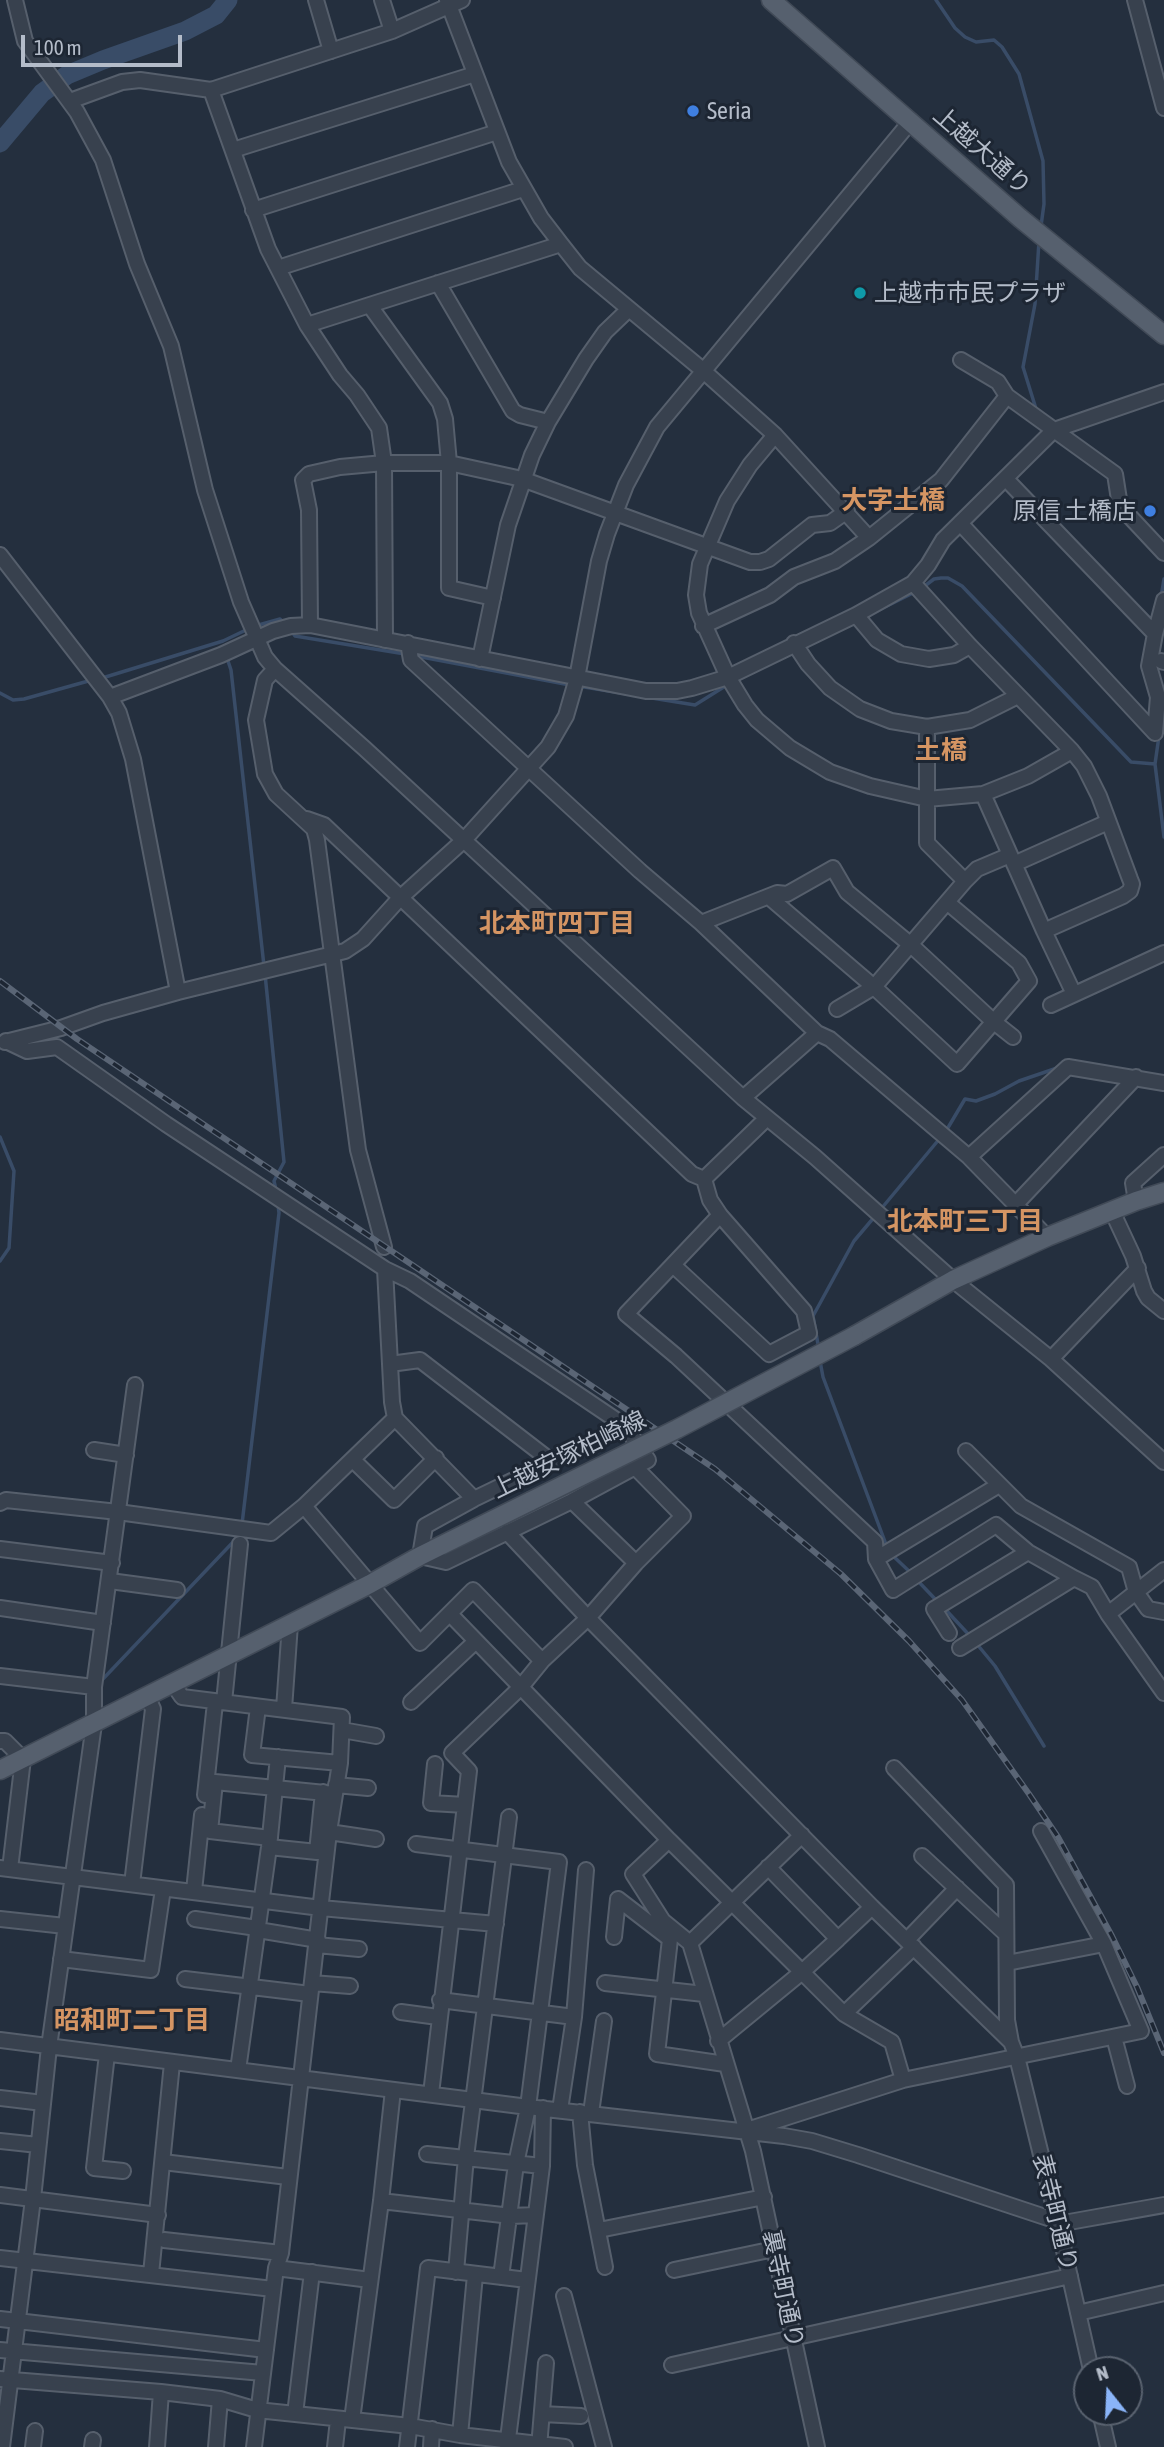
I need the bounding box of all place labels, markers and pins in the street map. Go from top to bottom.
place label: Seria [707,97,752,125]
marker: Seria [685,103,701,119]
place label: 上越市市民プラザ [874,279,1066,307]
marker: 上越市市民プラザ [852,285,868,301]
place label: 原信 土橋店 [1013,497,1136,525]
marker: 原信 土橋店 [1142,503,1158,519]

